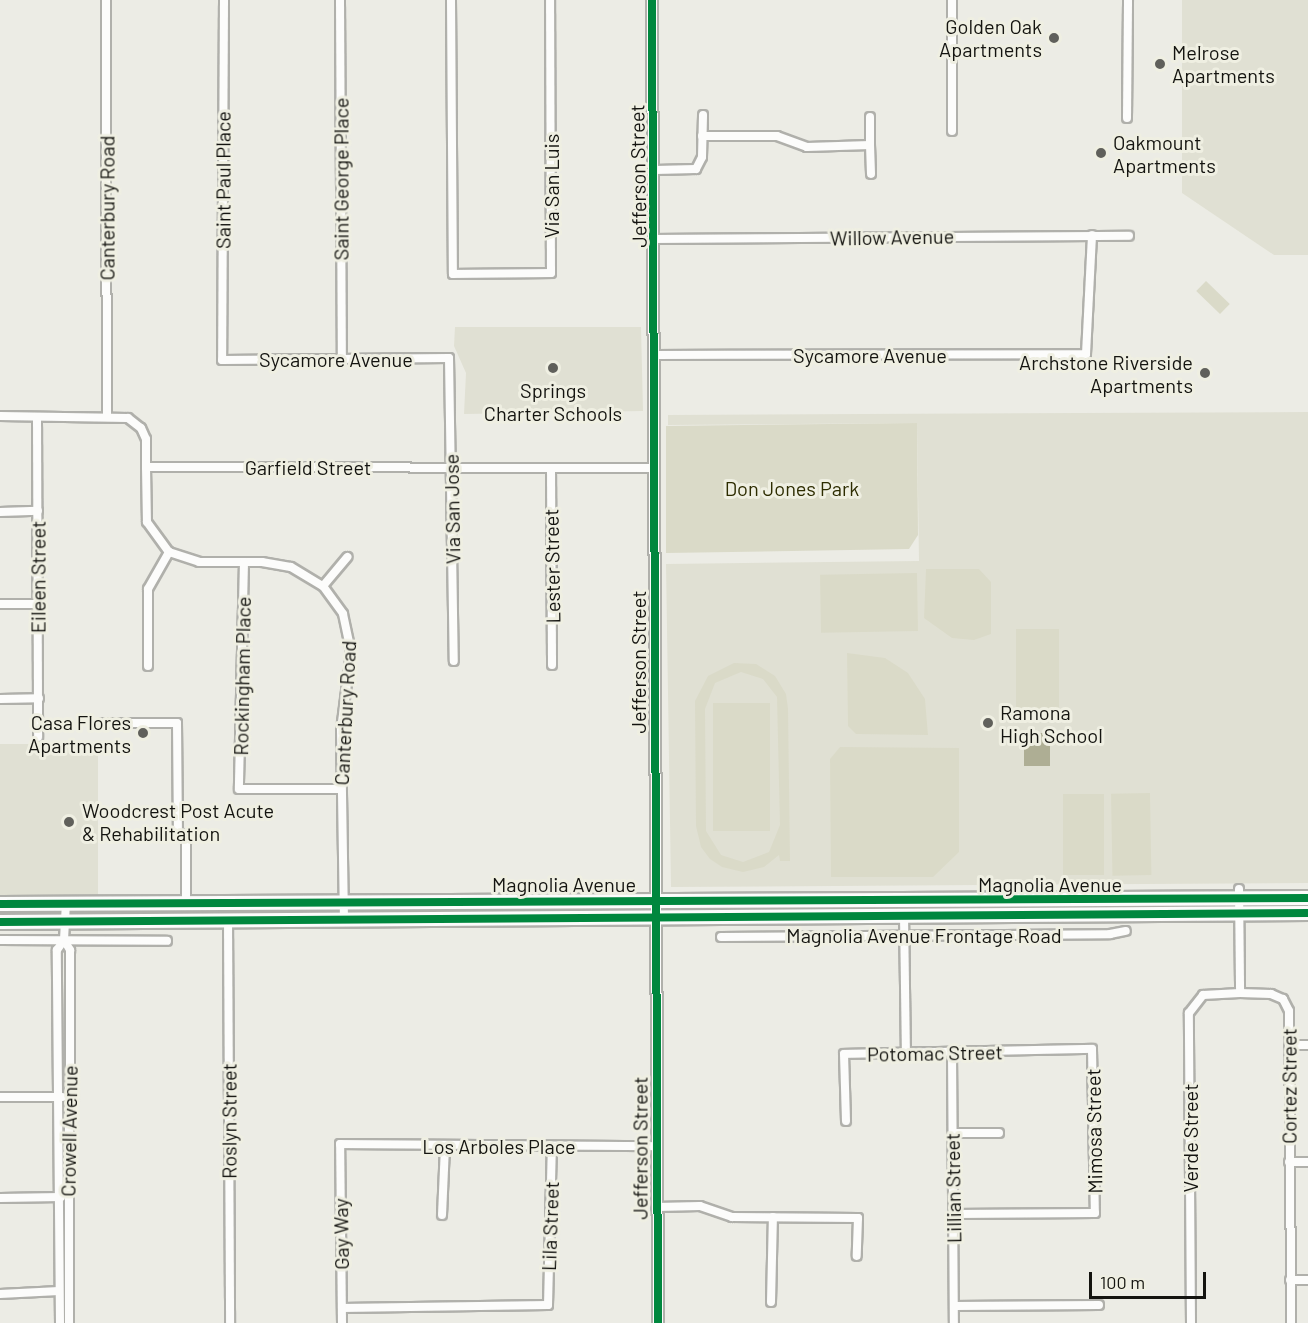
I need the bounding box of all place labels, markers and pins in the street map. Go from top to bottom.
place label: Golden Oak Apartments [939,14,1042,61]
marker: Golden Oak Apartments [1047,31,1061,45]
place label: Melrose Apartments [1172,40,1275,87]
marker: Melrose Apartments [1153,57,1167,71]
place label: Oakmount Apartments [1113,130,1216,177]
marker: Oakmount Apartments [1094,146,1108,160]
place label: Archstone Riverside Apartments [1019,350,1193,397]
marker: Springs Charter Schools [546,361,560,375]
marker: Archstone Riverside Apartments [1198,366,1212,380]
place label: Springs Charter Schools [484,378,622,425]
place label: Ramona High School [1000,700,1103,747]
place label: Casa Flores Apartments [28,710,131,757]
marker: Ramona High School [981,716,995,730]
marker: Casa Flores Apartments [136,726,150,740]
place label: Woodcrest Post Acute & Rehabilitation [82,798,274,845]
marker: Woodcrest Post Acute & Rehabilitation [60,813,78,831]

